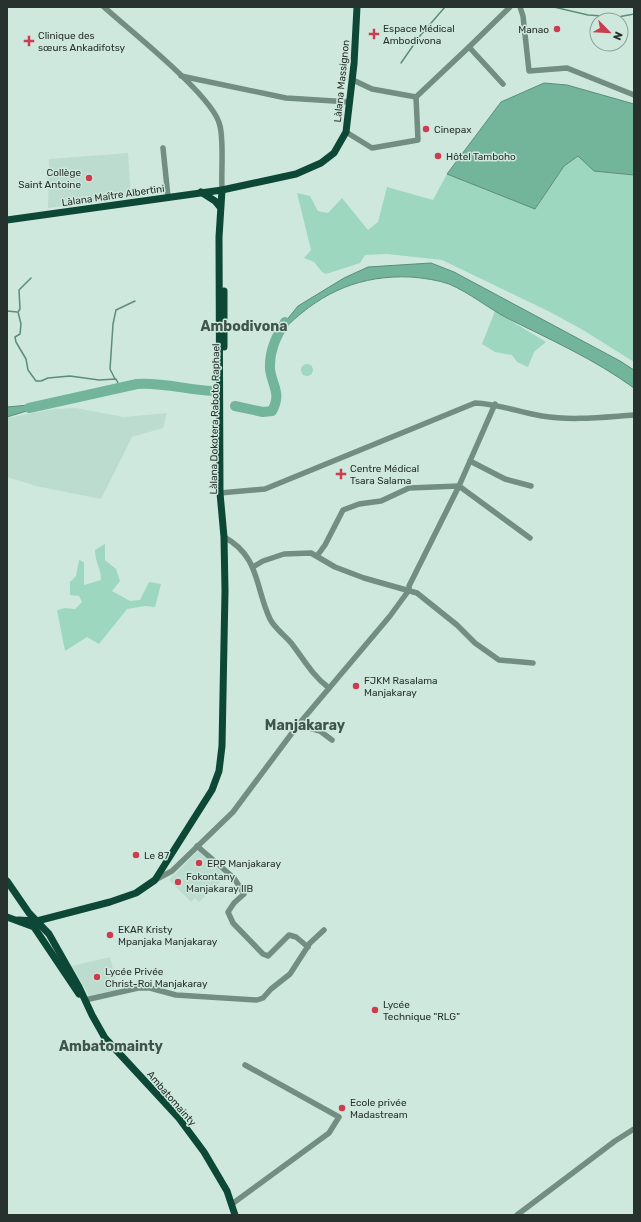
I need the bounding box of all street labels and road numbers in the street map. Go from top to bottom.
street label: Làlana Massignon [332,39,352,123]
street label: Làlana Maître Albertini [61,183,165,209]
street label: Làlana Dokotera Raboto Raphael [208,343,222,495]
street label: Ambatomainty [144,1069,199,1129]

